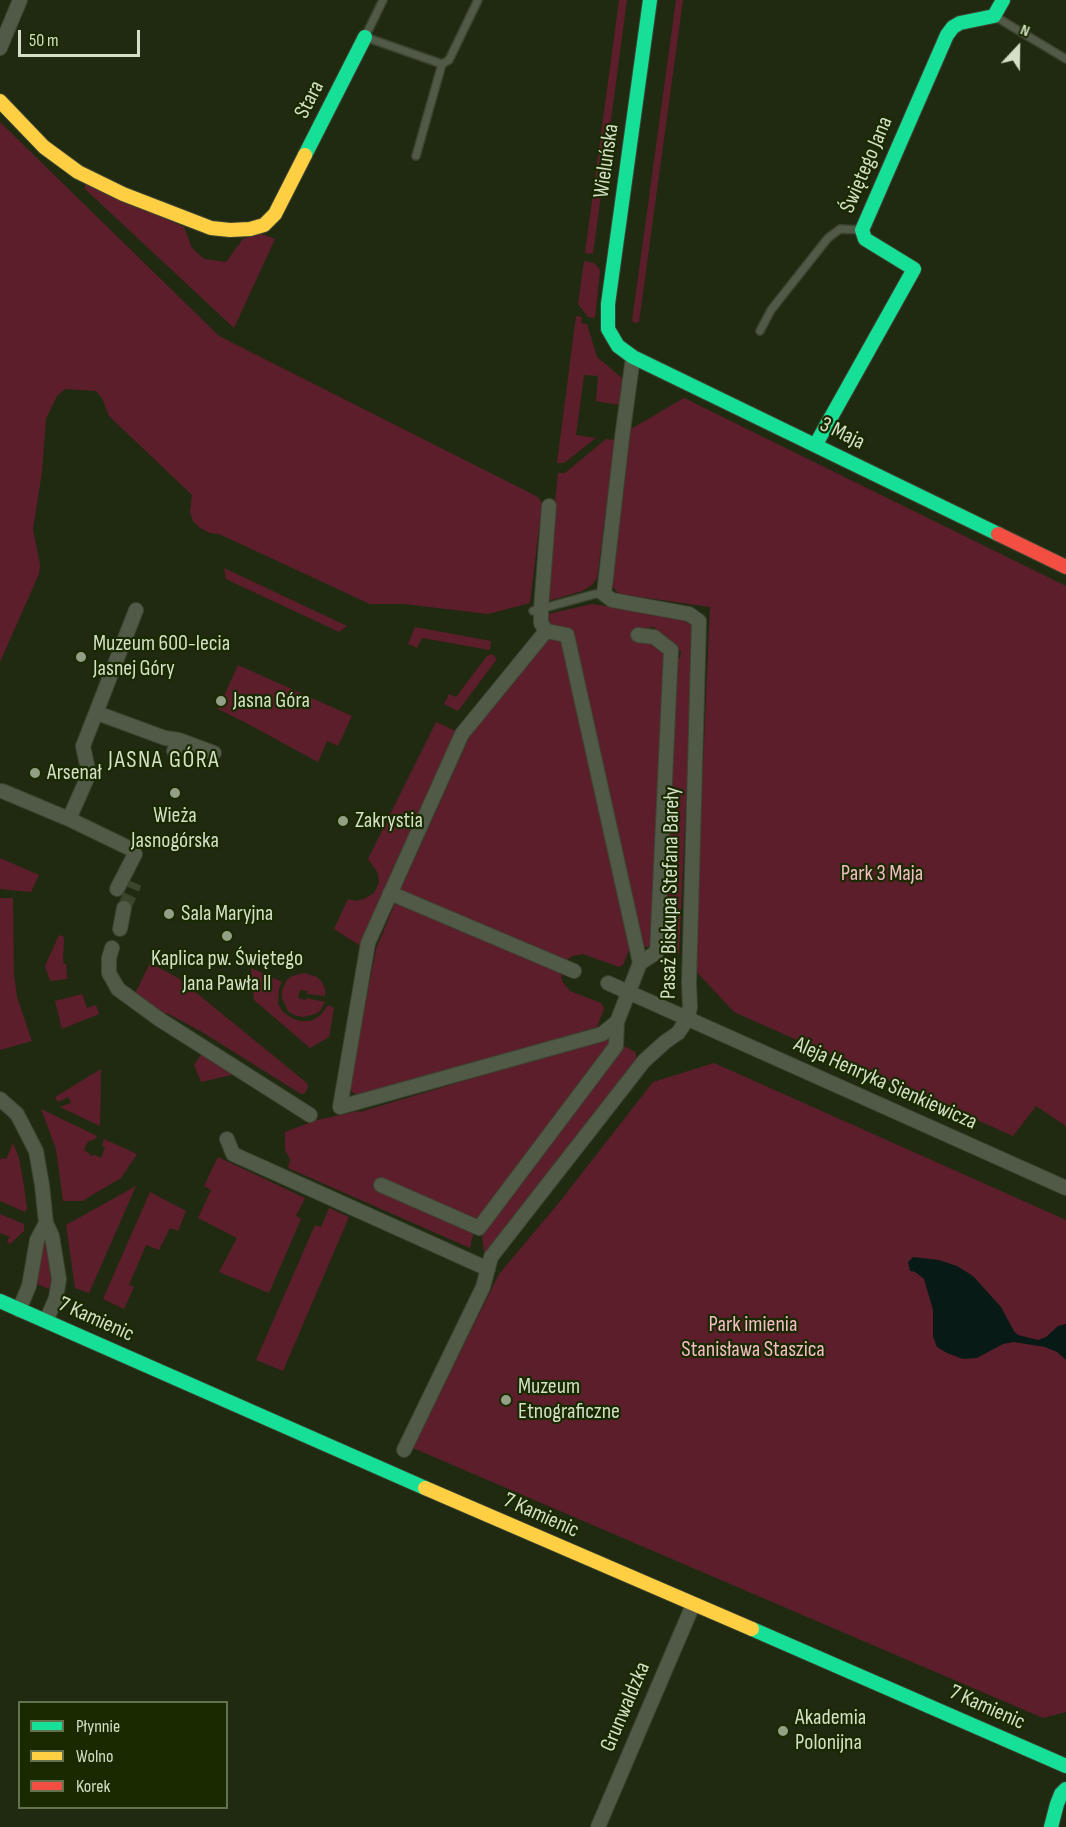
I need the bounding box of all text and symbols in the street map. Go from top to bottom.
scale bar [21,18,142,56]
north arrow [988,18,1048,78]
text: N [1017,20,1032,41]
text: 50 m [29,30,59,51]
street label: Stara [289,77,331,123]
street label: Świętego Jana [835,113,899,217]
street label: Wieluńska [589,122,625,200]
street label: 3 Maja [815,412,869,456]
place label: Muzeum 600-lecia Jasnej Góry [93,631,230,682]
marker: Muzeum 600-lecia Jasnej Góry [74,650,88,664]
place label: Jasna Góra [233,688,310,714]
marker: Jasna Góra [214,694,228,708]
district label: JASNA GÓRA [108,747,220,775]
place label: Arsenał [47,760,102,786]
marker: Arsenał [28,766,42,780]
marker: Wieża Jasnogórska [168,786,182,800]
street label: Pasaż Biskupa Stefana Bareły [656,787,686,999]
place label: Wieża Jasnogórska [131,803,219,854]
place label: Zakrystia [355,808,423,834]
marker: Zakrystia [336,814,350,828]
park label: Park 3 Maja [841,861,923,887]
place label: Sala Maryjna [181,901,273,927]
marker: Sala Maryjna [162,907,176,921]
marker: Kaplica pw. Świętego Jana Pawła II [220,929,234,943]
place label: Kaplica pw. Świętego Jana Pawła II [151,946,303,998]
street label: Aleja Henryka Sienkiewicza [789,1032,981,1136]
street label: 7 Kamienic [54,1292,138,1348]
park label: Park imienia Stanisława Staszica [681,1312,825,1364]
place label: Muzeum Etnograficzne [518,1374,620,1426]
marker: Muzeum Etnograficzne [499,1393,513,1407]
street label: 7 Kamienic [499,1488,583,1544]
street label: Grunwaldzka [595,1658,657,1756]
street label: 7 Kamienic [945,1680,1029,1736]
legend [18,1701,228,1809]
place label: Akademia Polonijna [795,1705,866,1756]
text: Płynnie [76,1716,120,1737]
marker: Akademia Polonijna [776,1724,790,1738]
text: Wolno [76,1746,113,1767]
text: Korek [76,1776,110,1797]

